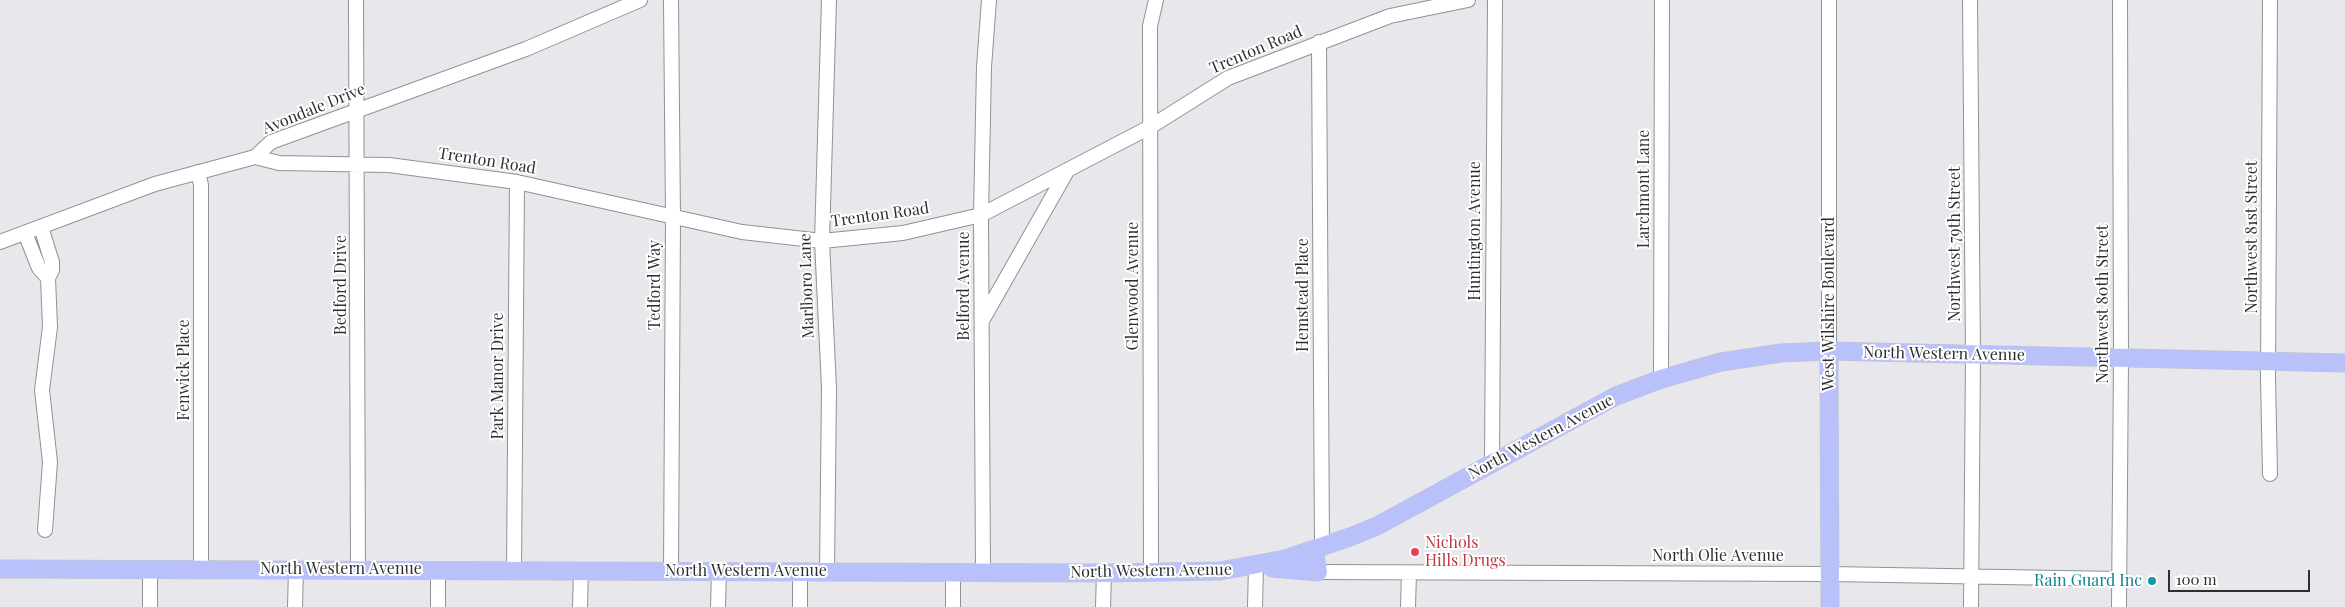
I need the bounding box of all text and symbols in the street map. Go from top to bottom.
street label: Trenton Road [1207,22,1305,78]
street label: Avondale Drive [260,80,368,138]
street label: Larchmont Lane [1634,130,1654,248]
street label: Trenton Road [437,144,537,178]
street label: Huntington Avenue [1465,161,1485,301]
street label: Northwest 81st Street [2242,161,2262,313]
street label: Northwest 79th Street [1945,166,1965,322]
street label: Trenton Road [830,199,930,231]
street label: West Wilshire Boulevard [1819,217,1839,391]
street label: Glenwood Avenue [1123,222,1143,350]
street label: Northwest 80th Street [2093,225,2113,383]
street label: Belford Avenue [954,231,974,341]
street label: Marlboro Lane [796,233,818,339]
street label: Bedford Drive [331,235,351,335]
street label: Hemstead Place [1293,238,1313,352]
street label: Tedford Way [645,240,665,330]
street label: Park Manor Drive [488,312,508,440]
street label: Fenwick Place [174,319,194,421]
street label: North Western Avenue [1863,343,2025,365]
street label: North Western Avenue [1465,391,1617,483]
place label: Nichols Hills Drugs [1425,533,1506,571]
marker: Nichols Hills Drugs [1409,546,1421,558]
street label: North Olie Avenue [1652,546,1784,566]
street label: North Western Avenue [260,559,422,579]
street label: North Western Avenue [1070,560,1232,582]
scale bar [2170,560,2312,592]
street label: North Western Avenue [665,561,827,581]
text: 100 m [2176,569,2217,589]
place label: Rain Guard Inc [2034,571,2142,591]
marker: Rain Guard Inc [2146,575,2158,587]

